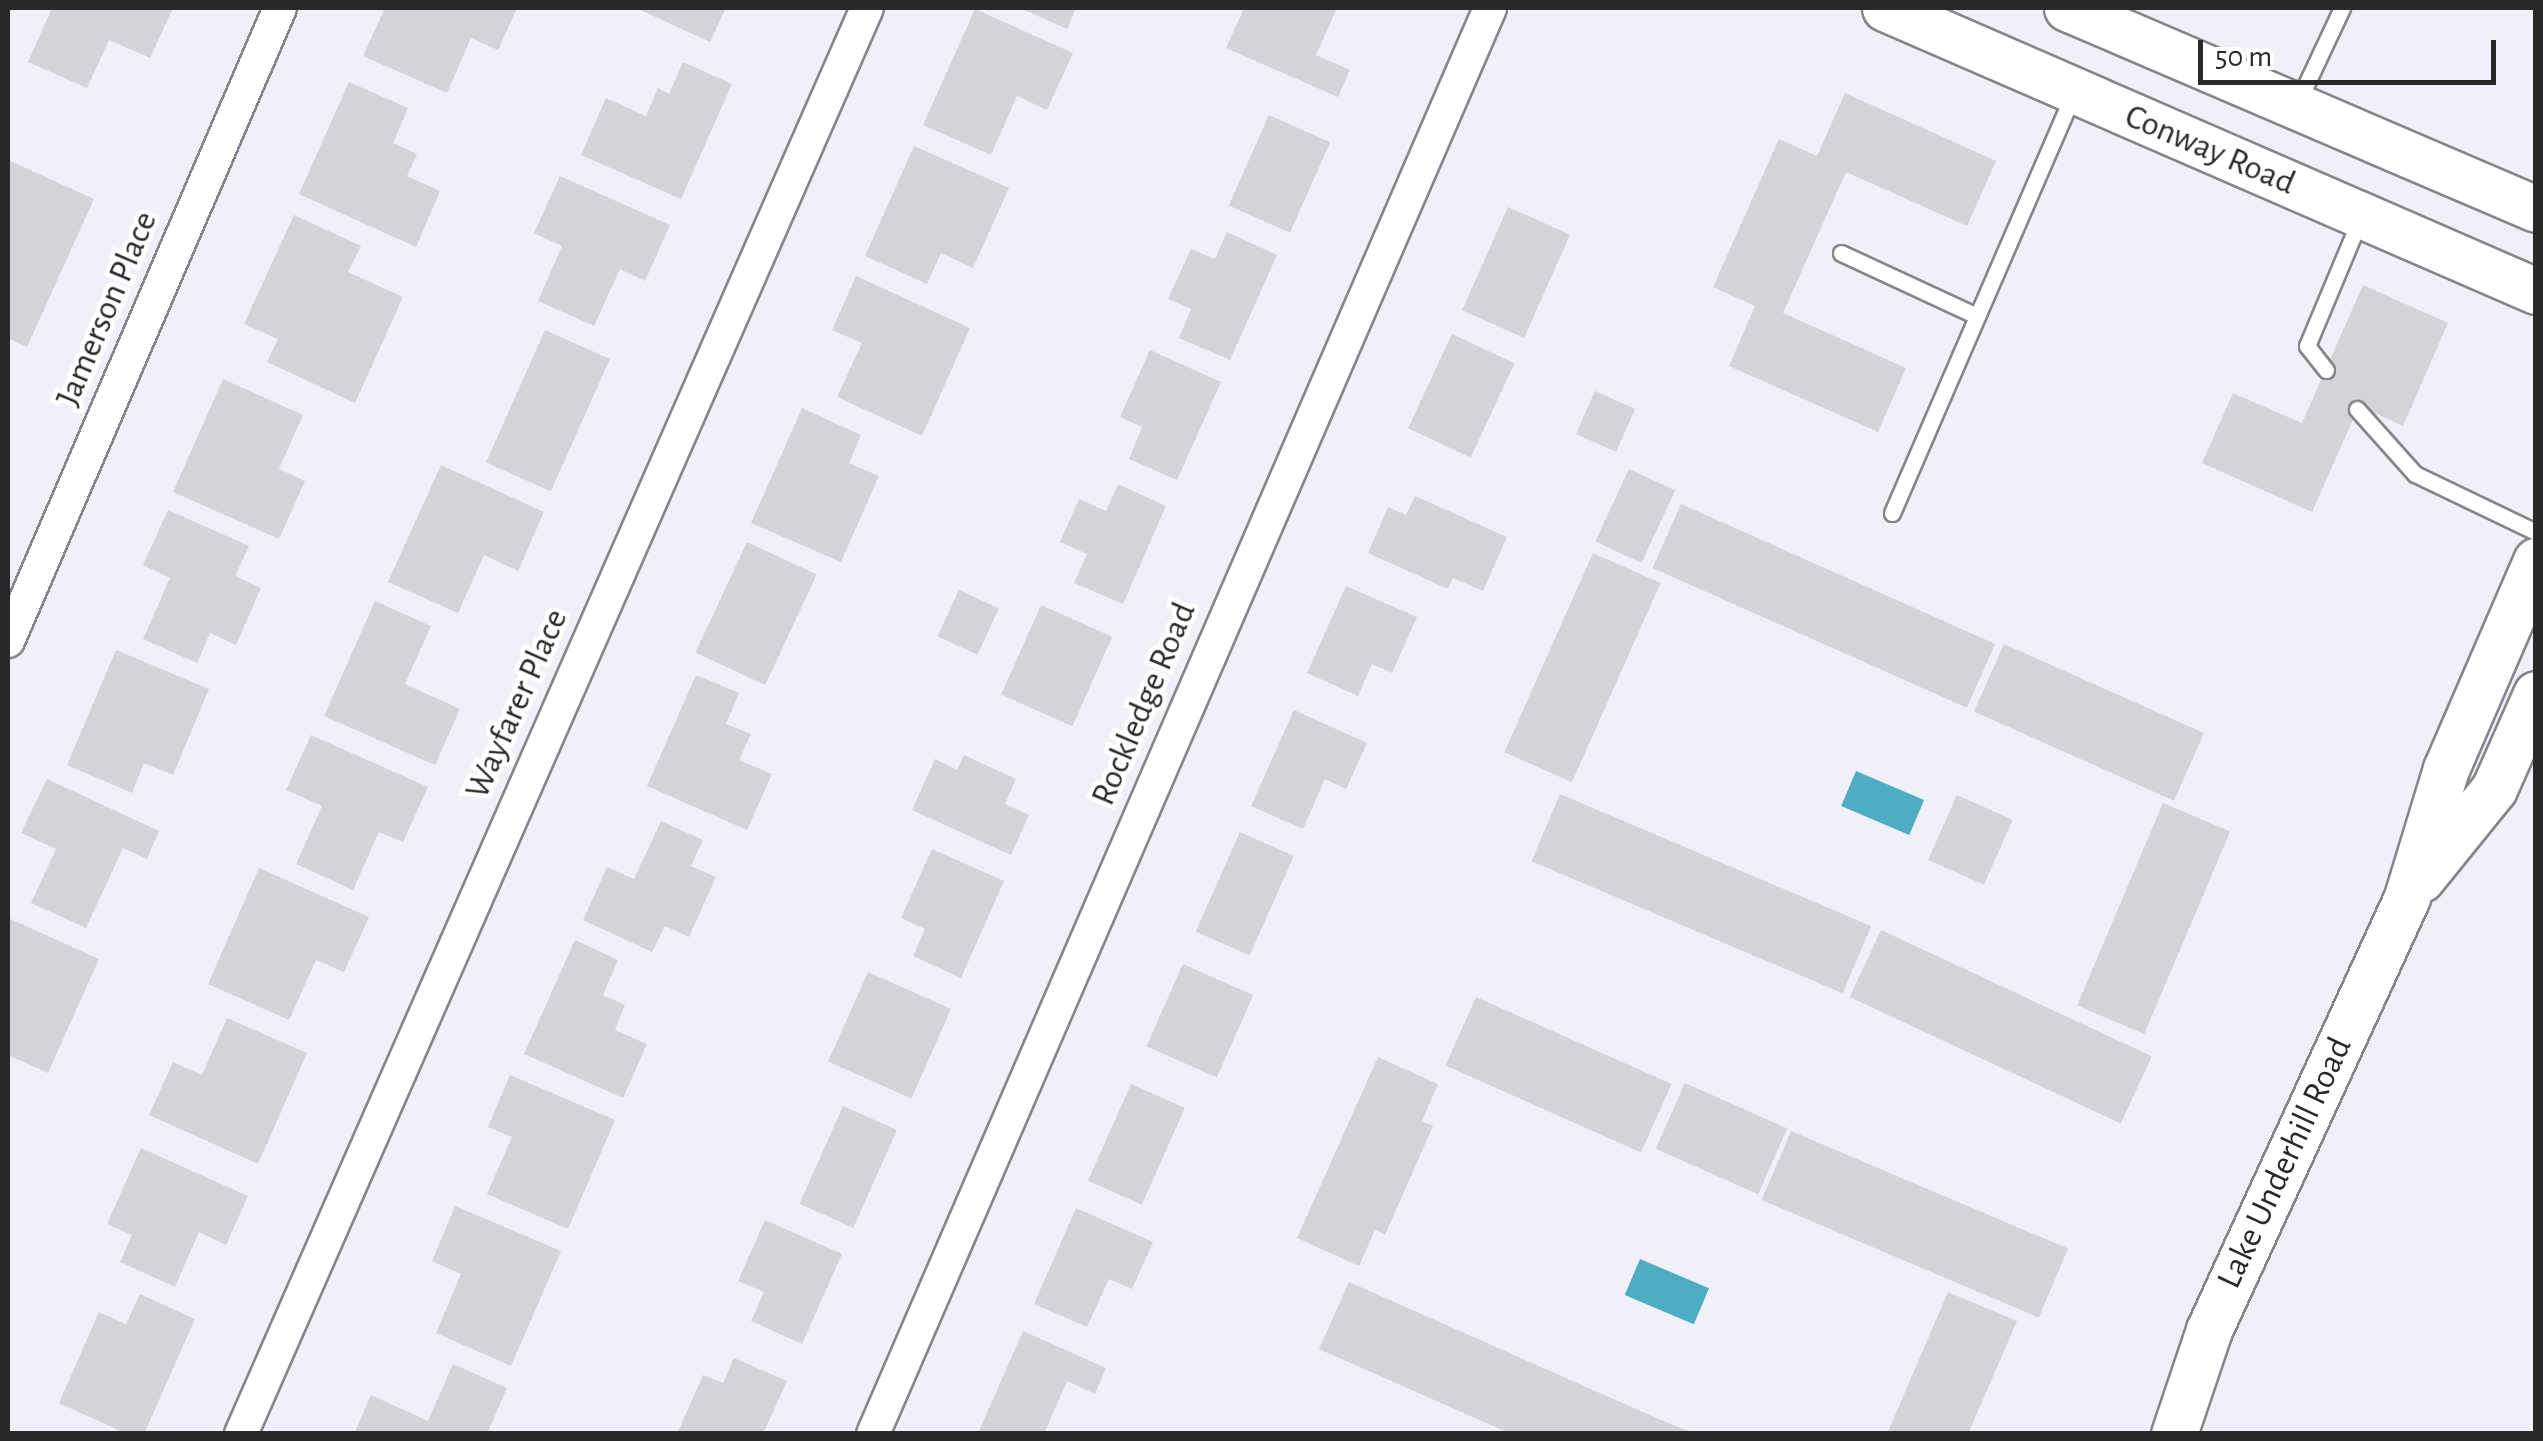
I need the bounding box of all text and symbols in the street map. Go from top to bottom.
scale bar [2203,20,2500,82]
text: 50 m [2215,42,2272,72]
street label: Conway Road [2119,95,2301,205]
street label: Jamerson Place [47,205,167,413]
street label: Rockledge Road [1082,596,1206,812]
street label: Wayfarer Place [456,603,578,805]
street label: Lake Underhill Road [2208,1031,2362,1295]

